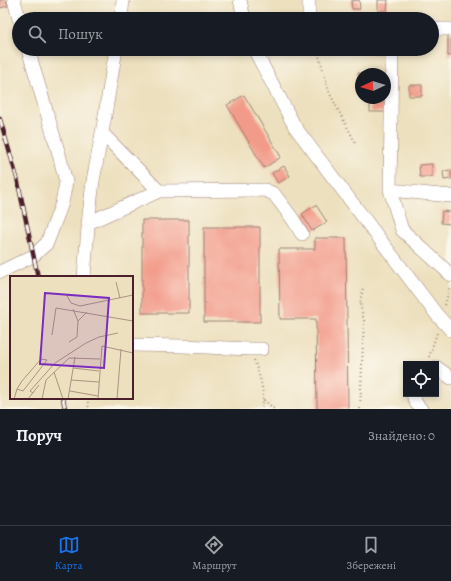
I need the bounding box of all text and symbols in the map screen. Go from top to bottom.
search box [12,12,439,56]
icon: search [26,23,48,45]
text: Пошук [58,24,103,44]
north arrow [355,68,391,104]
inset map [10,276,133,399]
map controls [403,361,439,397]
button: locate [403,361,439,397]
text: Поруч [16,424,62,447]
text: Знайдено: 0 [368,427,435,444]
tab: Карта [55,534,83,573]
tab: Маршрут [192,534,237,573]
tab: Збережені [346,534,396,573]

